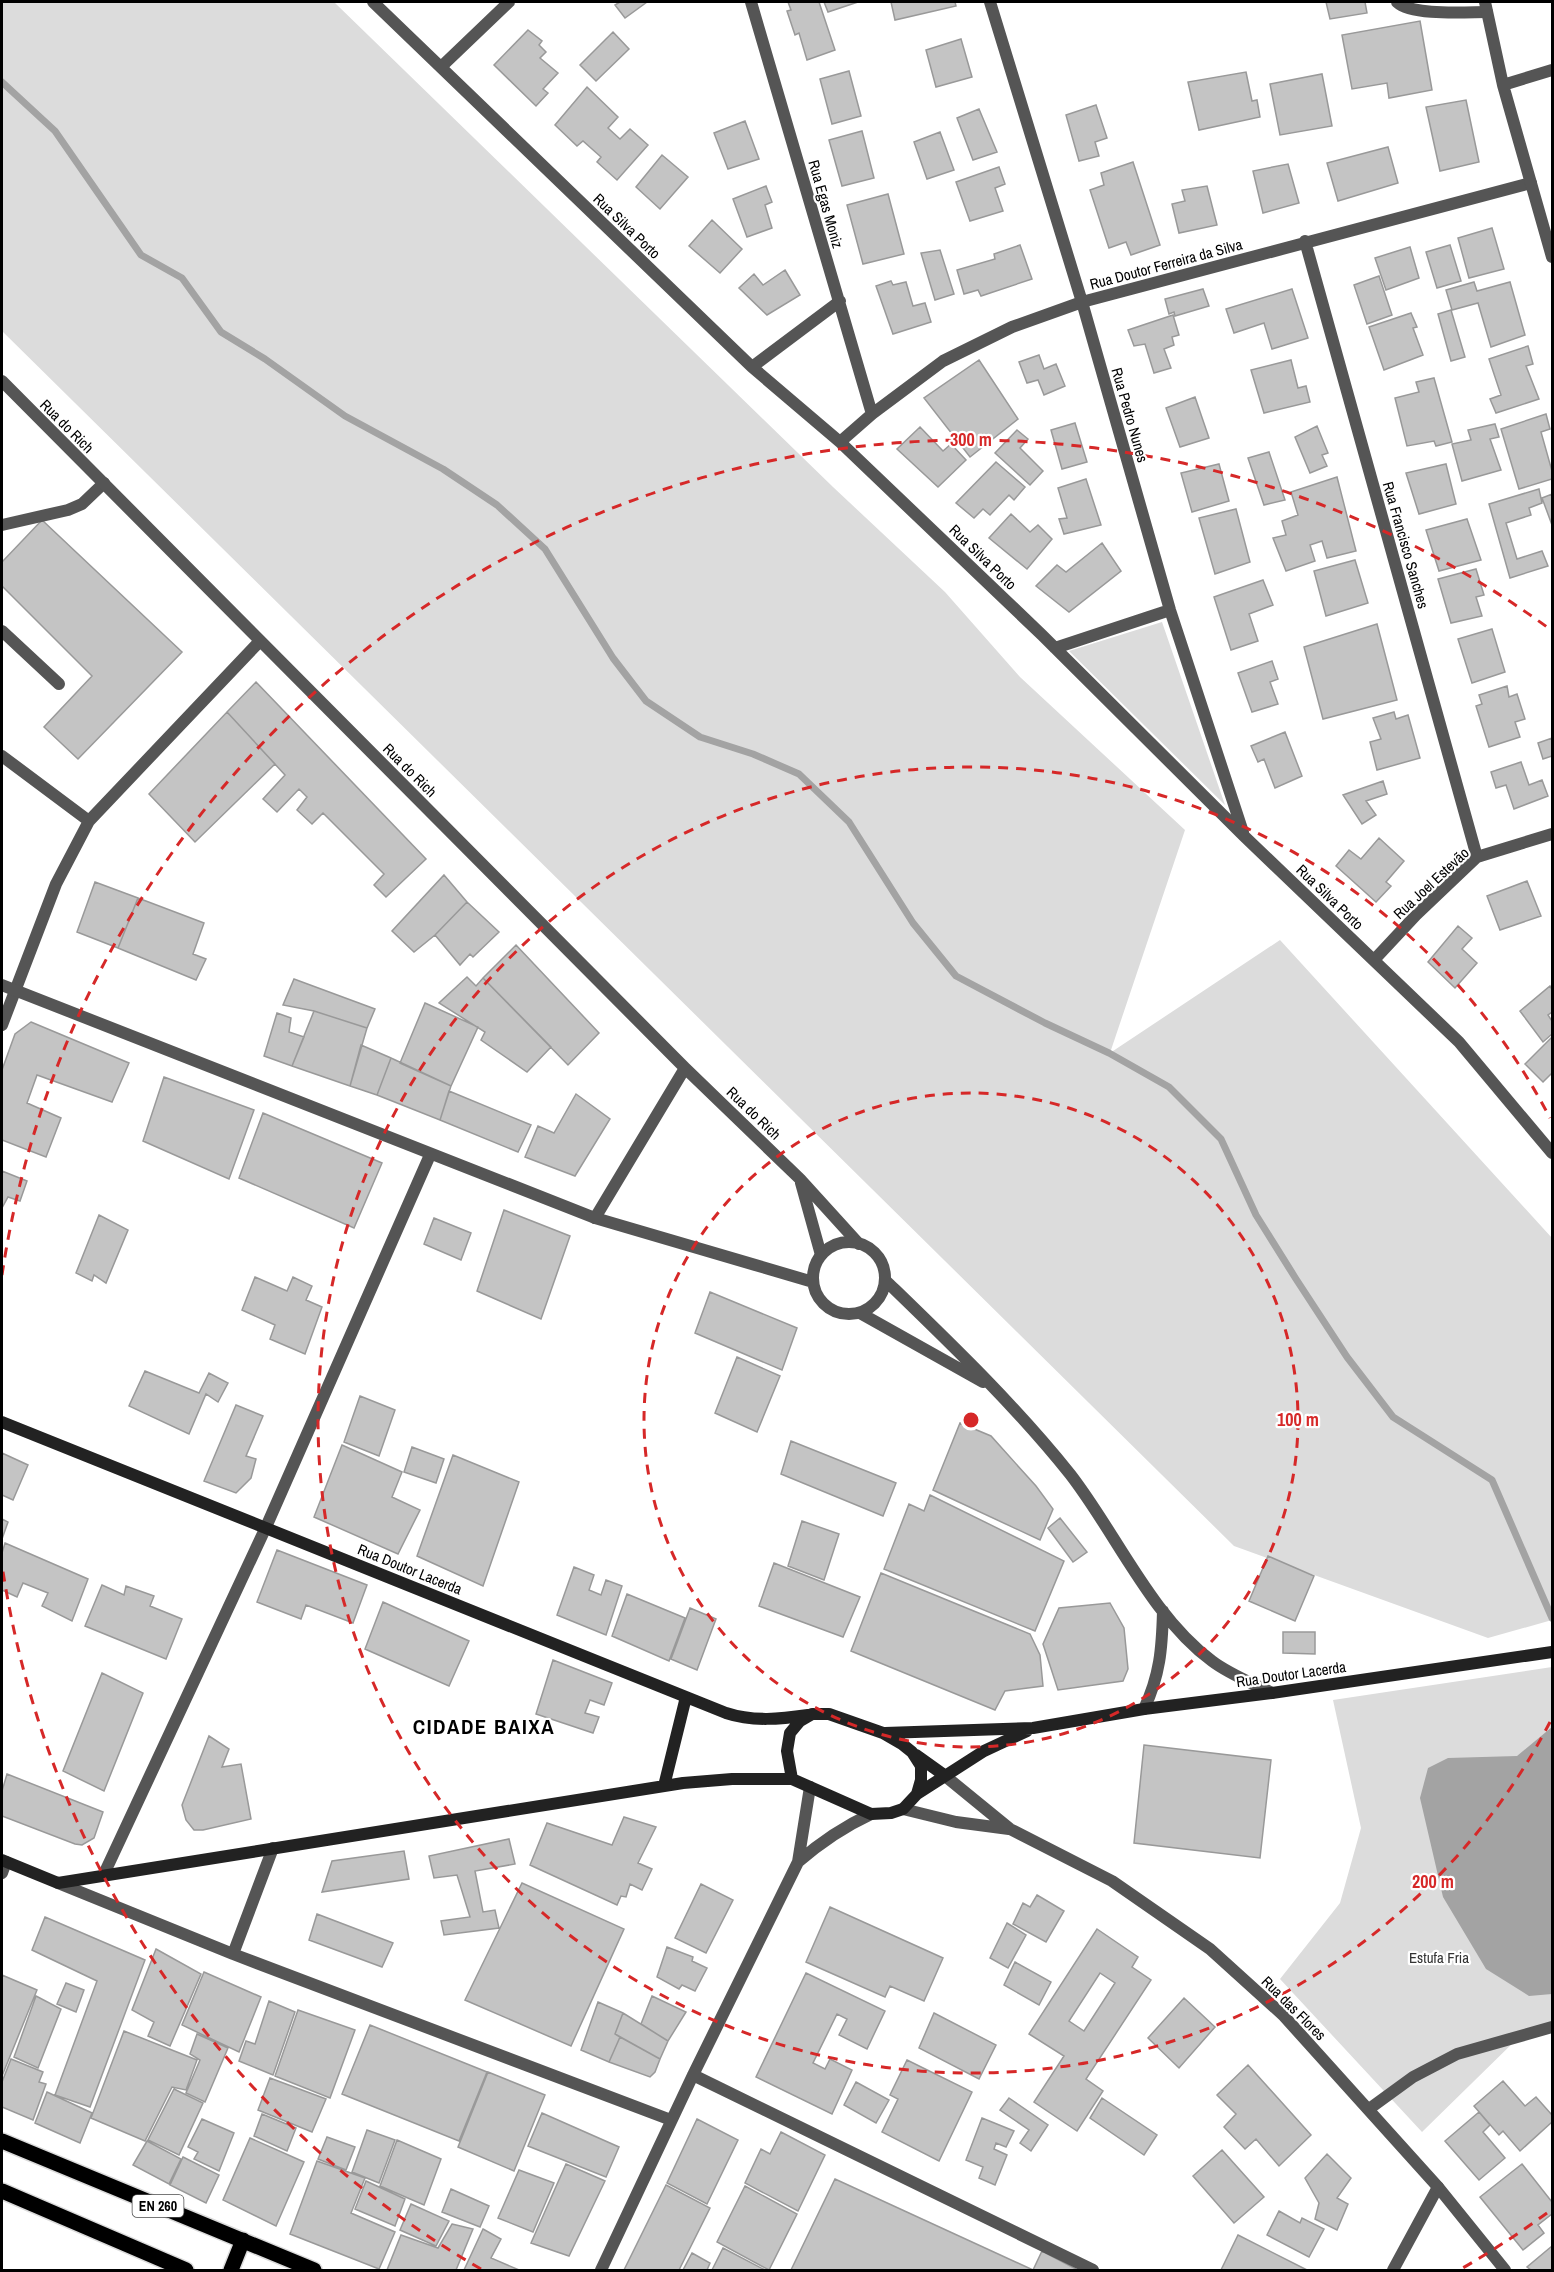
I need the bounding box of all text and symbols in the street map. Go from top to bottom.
street label: Rua Egas Moniz [803,157,849,251]
street label: Rua Silva Porto [589,189,665,264]
street label: Rua Doutor Ferreira da Silva [1087,233,1245,295]
street label: Rua Pedro Nunes [1106,365,1154,465]
street label: Rua do Rich [35,394,99,458]
text: 300 m [950,427,992,452]
street label: Rua Francisco Sanches [1378,479,1434,611]
street label: Rua Silva Porto [945,520,1021,595]
street label: Rua do Rich [378,738,442,802]
street label: Rua Joel Estevão [1389,842,1474,924]
street label: Rua Silva Porto [1292,860,1368,935]
street label: Rua do Rich [722,1082,786,1144]
text: 100 m [1277,1407,1319,1432]
centre of rings [961,1410,981,1430]
street label: Rua Doutor Lacerda [355,1539,465,1600]
street label: Rua Doutor Lacerda [1235,1656,1347,1692]
district label: CIDADE BAIXA [413,1712,555,1741]
text: 200 m [1412,1869,1454,1894]
park label: Estufa Fria [1409,1947,1469,1968]
street label: Rua das Flores [1257,1971,1331,2045]
road number: EN 260 [132,2195,184,2217]

